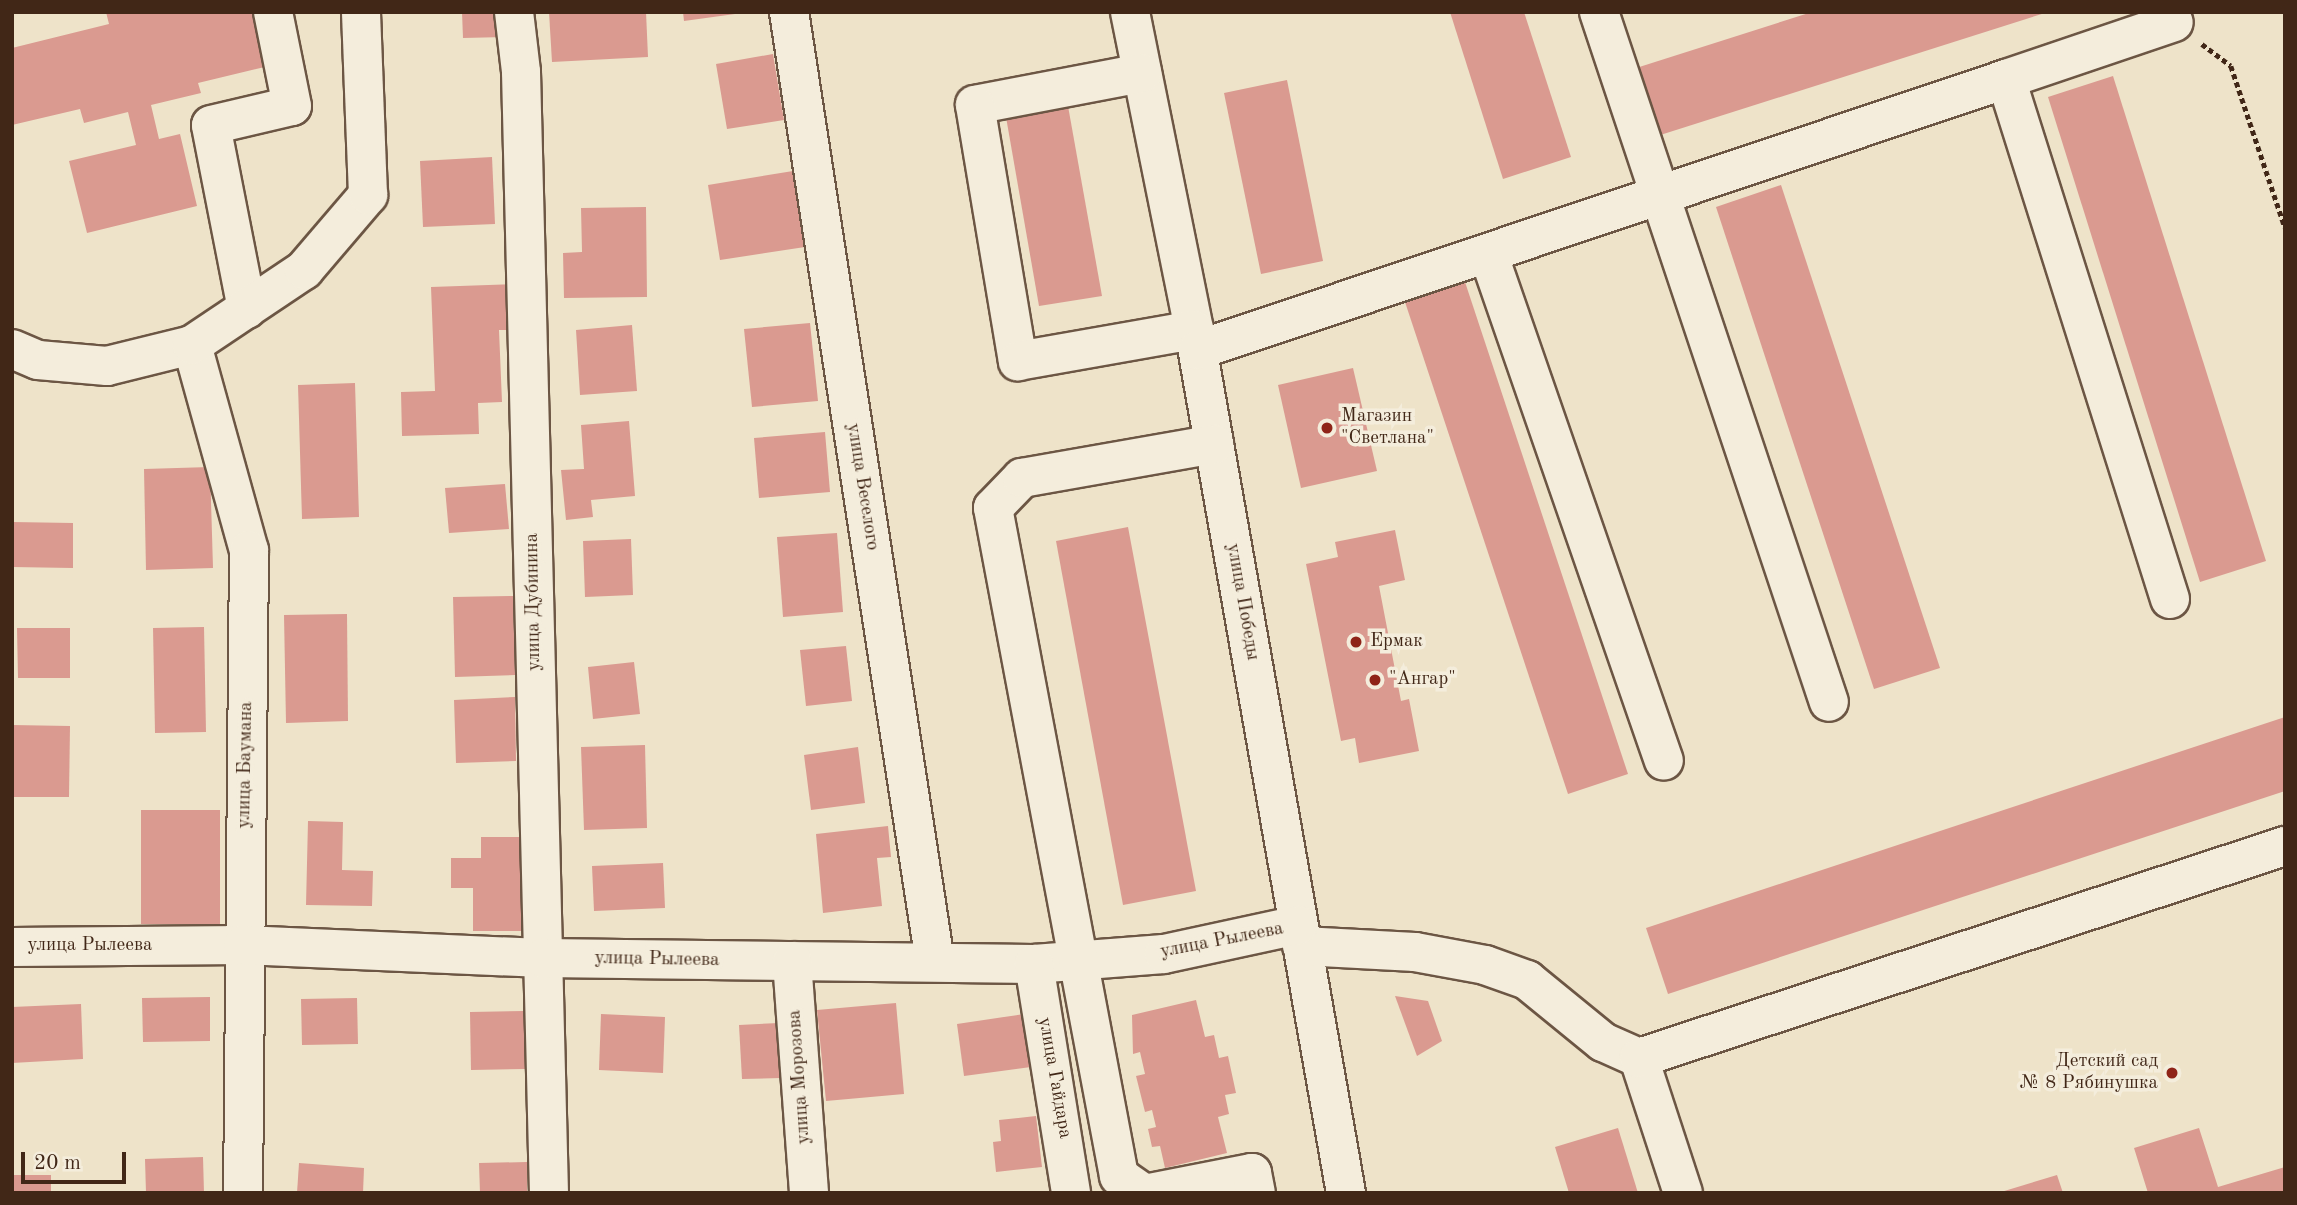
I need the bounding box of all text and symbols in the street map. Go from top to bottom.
place label: Магазин "Светлана" [1341,406,1434,450]
marker: Магазин "Светлана" [1319,420,1335,436]
street label: улица Веселого [841,422,883,552]
street label: улица Дубинина [521,533,547,671]
street label: улица Победы [1220,542,1264,662]
place label: Ермак [1370,631,1423,653]
marker: Ермак [1348,634,1364,650]
place label: "Ангар" [1389,669,1456,691]
marker: "Ангар" [1367,672,1383,688]
street label: улица Баумана [233,701,259,829]
street label: улица Рылеева [1159,918,1285,964]
street label: улица Рылеева [28,935,152,957]
street label: улица Рылеева [594,948,720,972]
street label: улица Морозова [784,1009,816,1145]
street label: улица Гайдара [1032,1016,1076,1140]
place label: Детский сад № 8 Рябинушка [2020,1051,2158,1095]
marker: Детский сад № 8 Рябинушка [2164,1065,2180,1081]
scale bar [24,1138,130,1182]
text: 20 m [34,1153,81,1174]

